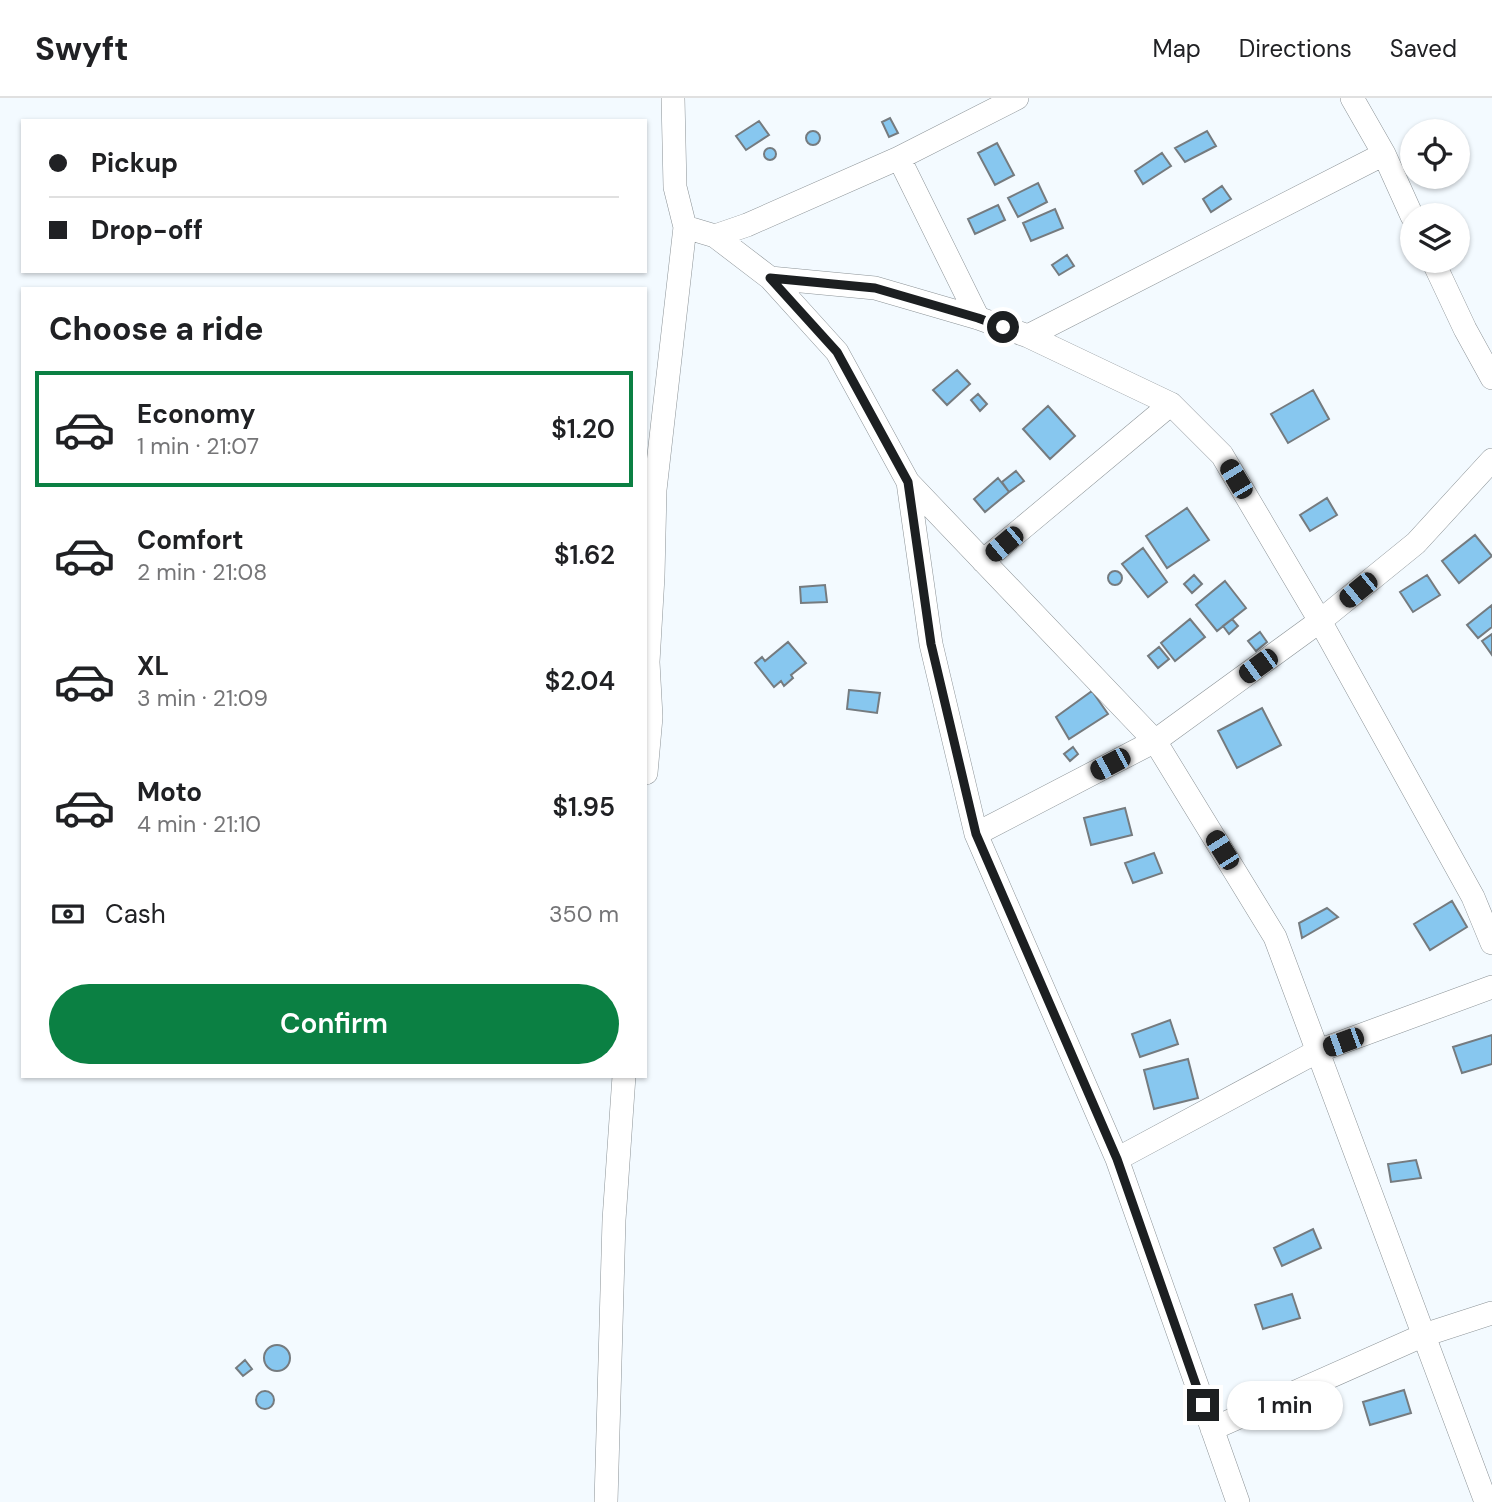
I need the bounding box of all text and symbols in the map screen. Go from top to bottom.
text: Swyft [35,27,128,70]
text: Map [1153,33,1201,64]
text: Directions [1239,33,1352,64]
text: Saved [1390,33,1457,64]
map controls [1400,119,1470,273]
button: locate [1400,119,1470,189]
text: Pickup [91,146,178,180]
button: layers [1400,203,1470,273]
text: Drop-off [91,213,203,247]
text: Choose a ride [49,308,264,350]
route start [987,311,1019,343]
text: Economy [137,397,255,431]
icon: car [53,398,116,461]
text: $1.20 [551,412,615,446]
text: 1 min · 21:07 [137,431,259,461]
car [1217,456,1256,502]
car [982,522,1027,566]
text: Comfort [137,523,243,557]
icon: car [53,524,116,587]
text: $1.62 [554,538,615,572]
text: 2 min · 21:08 [137,557,267,587]
car [1336,569,1381,611]
car [1235,645,1282,687]
text: XL [137,649,169,683]
icon: car [53,650,116,713]
text: $2.04 [545,664,615,698]
text: 3 min · 21:09 [137,683,268,713]
car [1087,745,1134,783]
text: Moto [137,775,202,809]
icon: car [53,776,116,839]
text: $1.95 [553,790,615,824]
text: 4 min · 21:10 [137,809,261,839]
car [1202,827,1243,873]
icon: cash [49,895,87,933]
text: Cash [105,897,166,931]
text: 350 m [549,899,619,929]
button: Confirm [49,984,619,1064]
car [1320,1025,1367,1059]
callout: 1 min [1228,1380,1343,1430]
route end [1187,1389,1219,1421]
text: 1 min [1258,1390,1312,1420]

